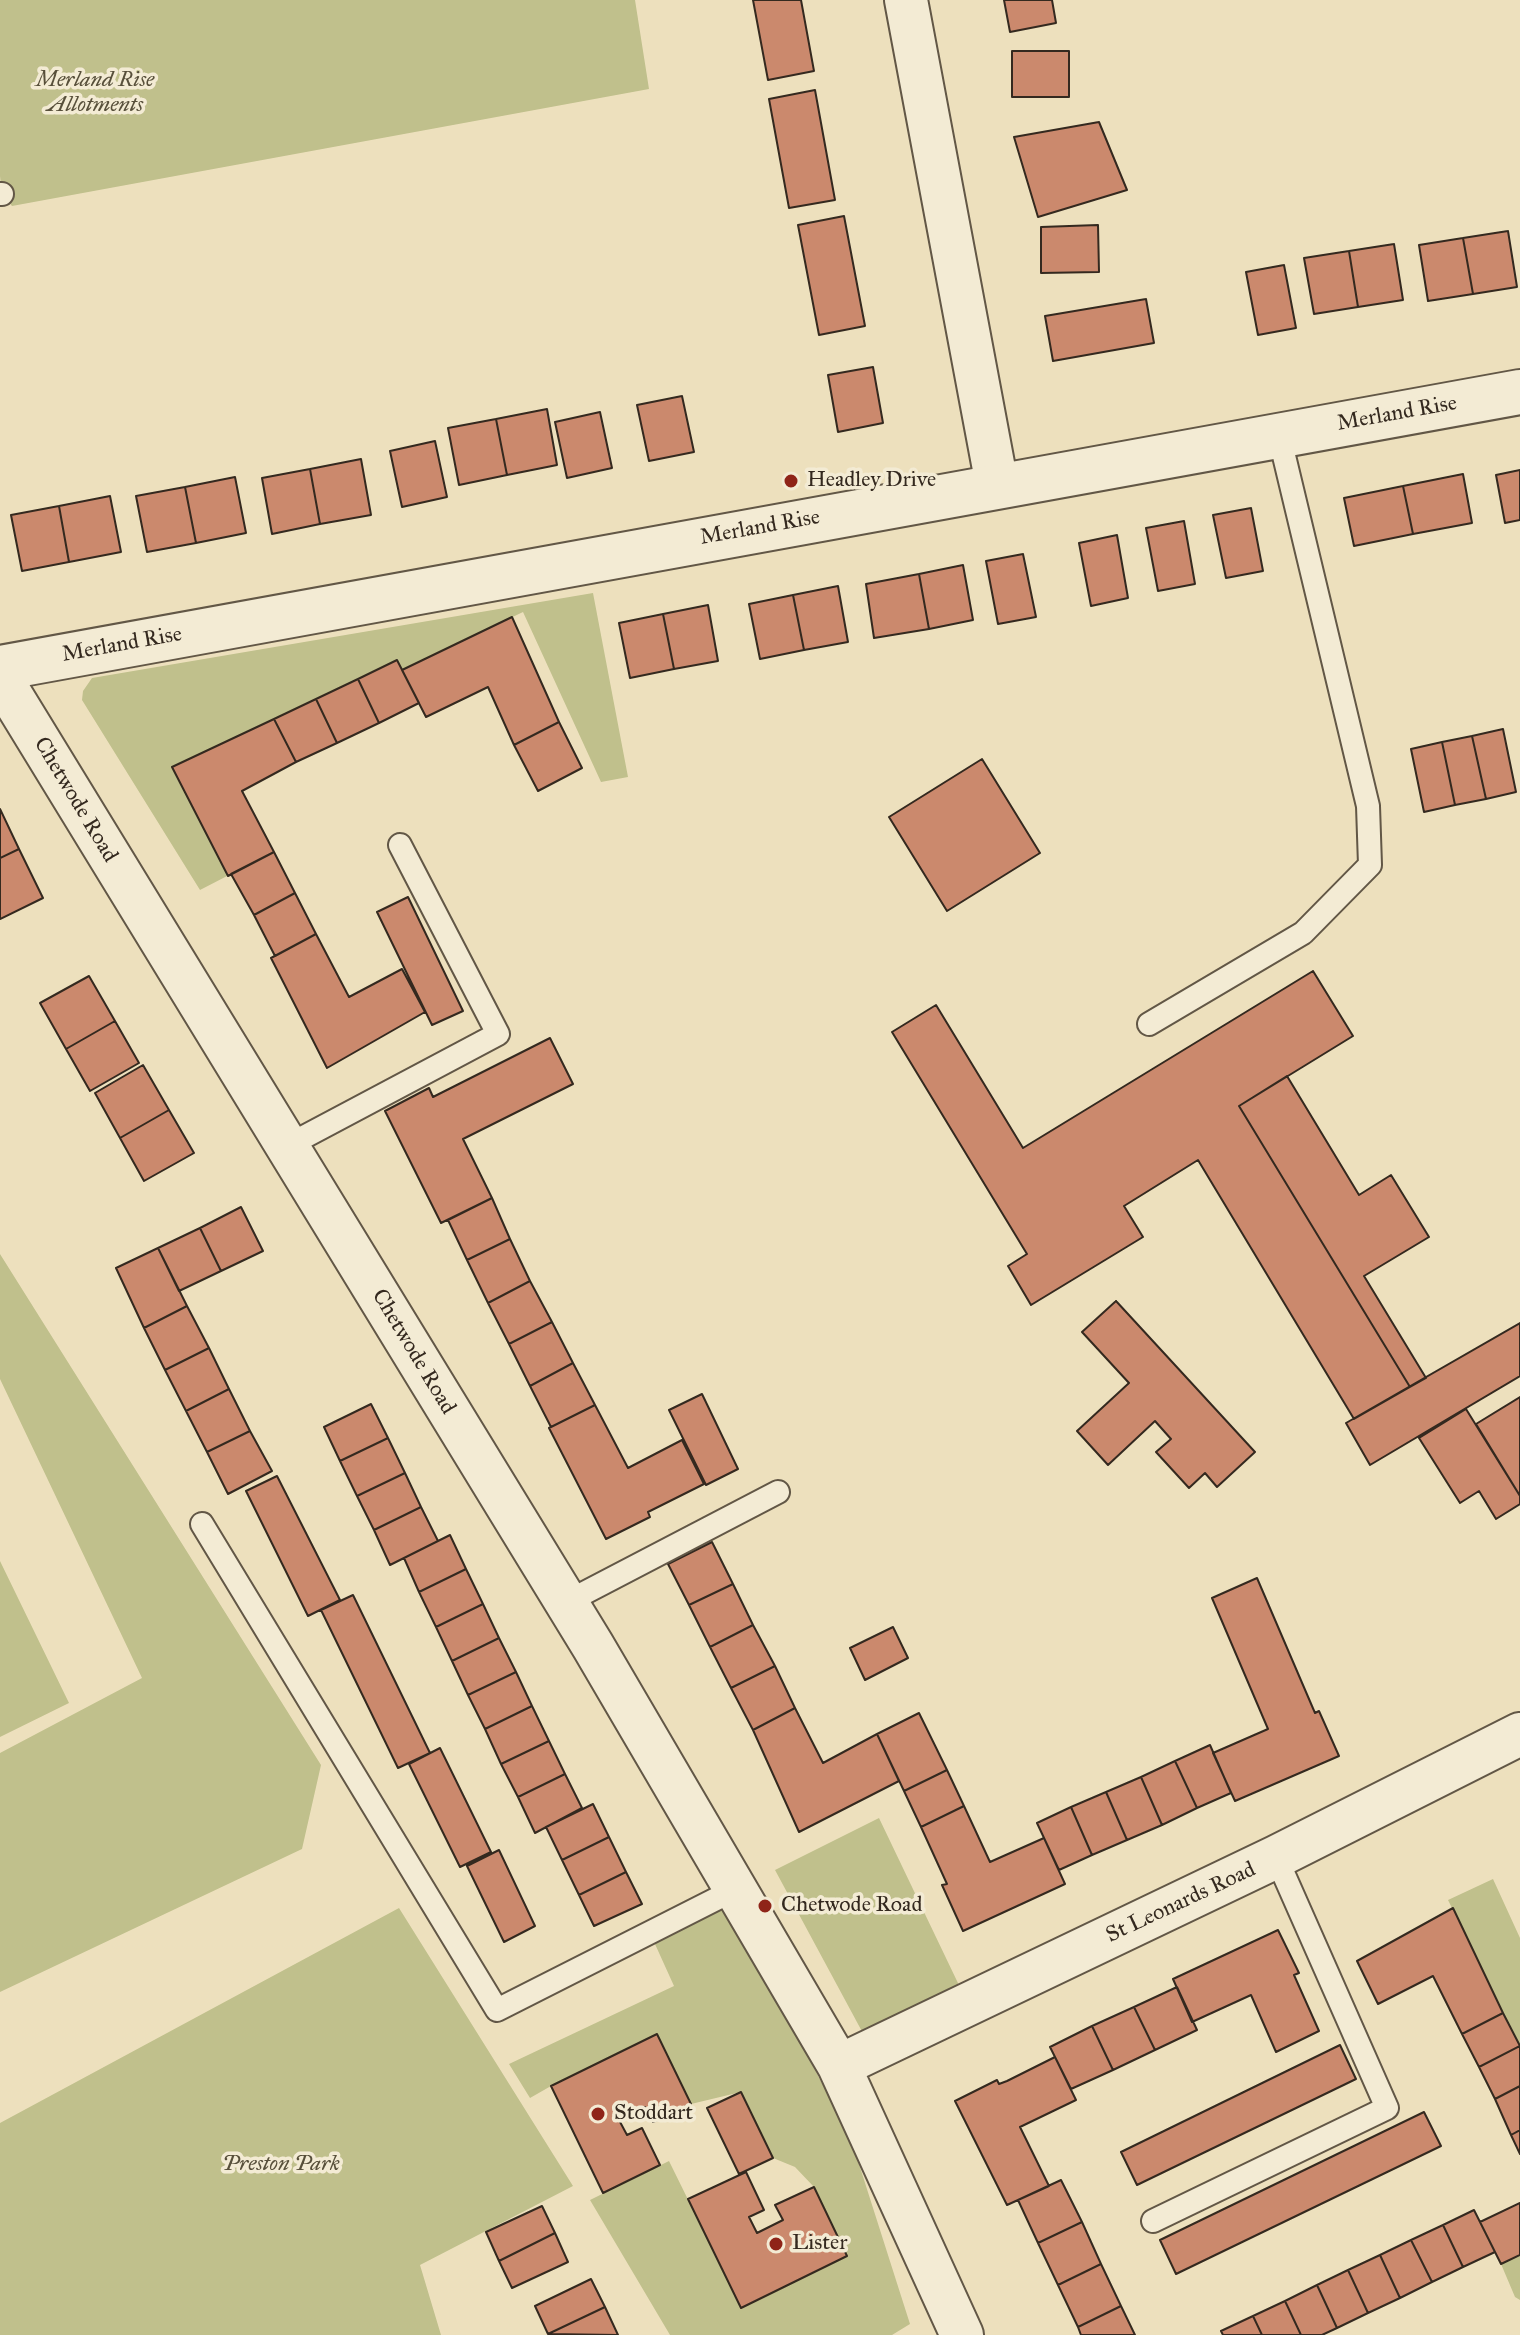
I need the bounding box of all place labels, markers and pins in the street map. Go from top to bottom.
place label: Headley Drive [807,468,936,494]
marker: Headley Drive [782,472,800,490]
place label: Chetwode Road [781,1893,922,1919]
marker: Chetwode Road [756,1897,774,1915]
place label: Stoddart [614,2101,693,2127]
marker: Stoddart [589,2105,607,2123]
place label: Lister [792,2231,848,2257]
marker: Lister [767,2235,785,2253]

